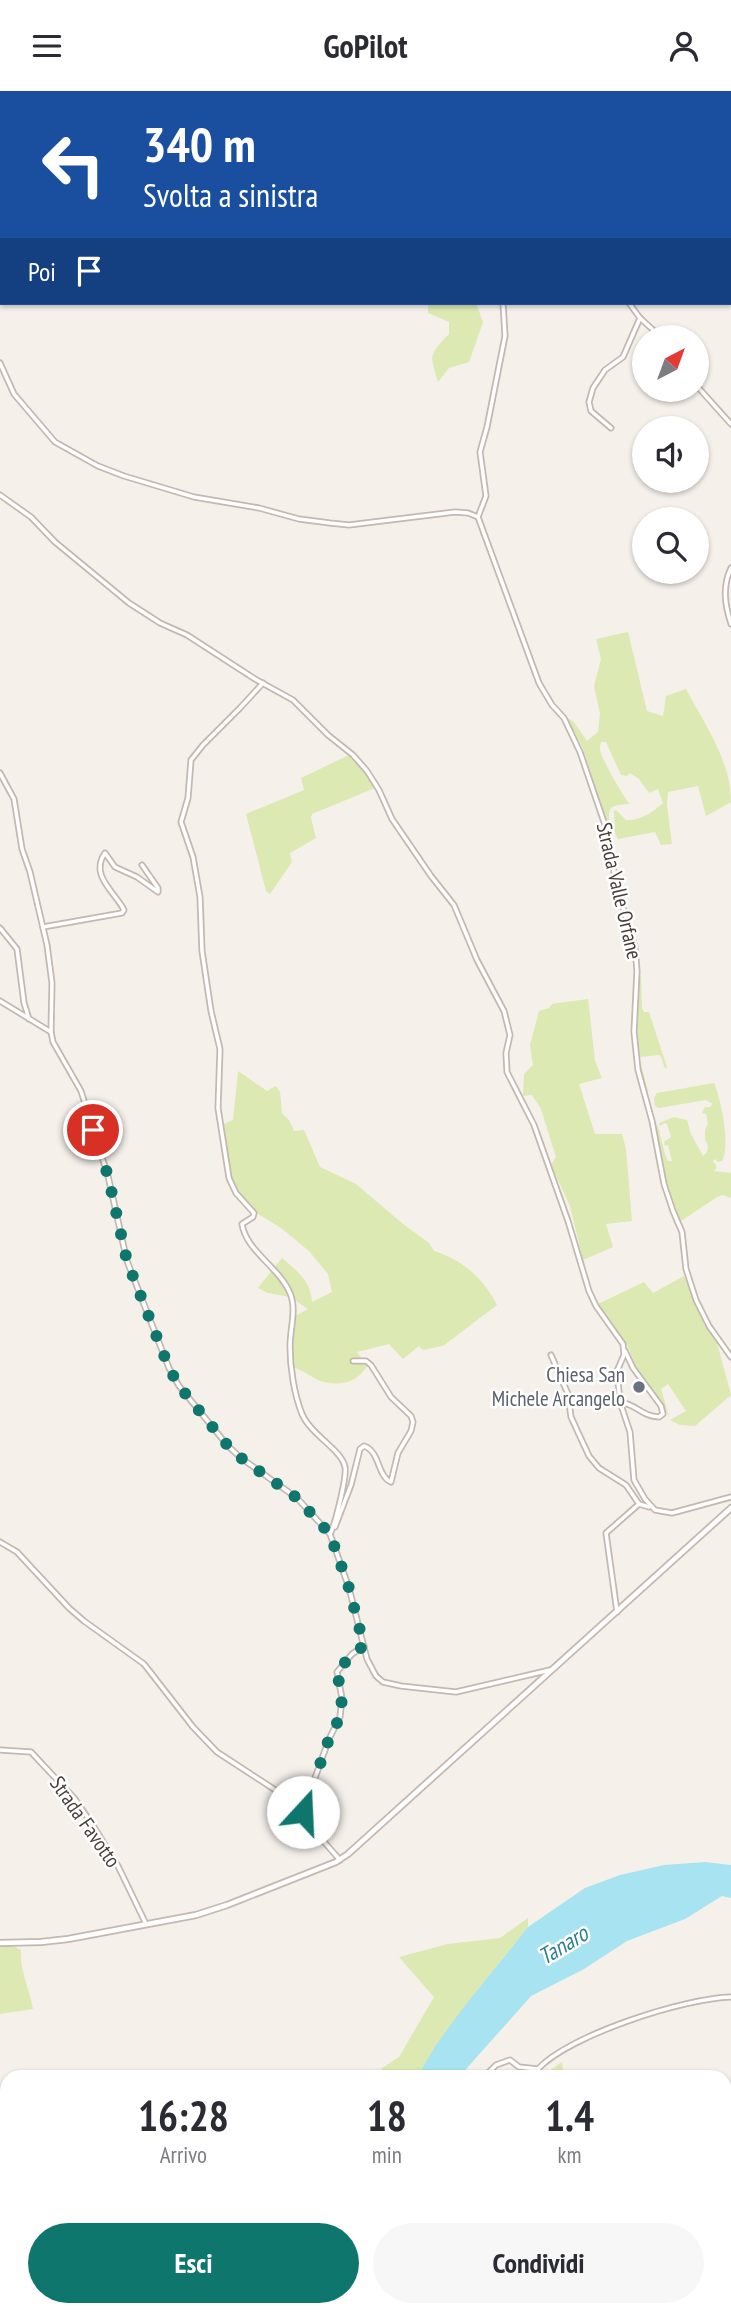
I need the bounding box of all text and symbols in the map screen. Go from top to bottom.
text: GoPilot [323,25,408,67]
icon: menu [28,27,66,65]
icon: person [665,27,703,65]
text: 340 m [143,112,256,176]
icon: left [28,119,119,210]
text: Svolta a sinistra [143,174,318,216]
icon: arrive [70,252,108,290]
text: Poi [28,255,56,288]
north arrow [632,325,709,403]
map controls [632,325,709,584]
button: sound [632,416,709,493]
button: search [632,507,709,584]
street label: Strada Valle Orfane [591,820,648,962]
pin [63,1100,123,1160]
icon: arrive [74,1111,112,1149]
place label: Chiesa San Michele Arcangelo [492,1361,625,1412]
marker: Chiesa San Michele Arcangelo [631,1379,647,1395]
street label: Strada Favotto [44,1771,127,1873]
position arrow [266,1775,340,1849]
water label: Tanaro [533,1917,595,1971]
text: 16:28 [138,2088,229,2143]
text: 18 [367,2088,407,2143]
text: 1.4 [545,2088,594,2143]
text: Arrivo [160,2140,207,2169]
text: min [372,2140,402,2169]
text: km [558,2140,581,2169]
button: Esci [28,2223,359,2303]
button: Condividi [373,2223,704,2303]

